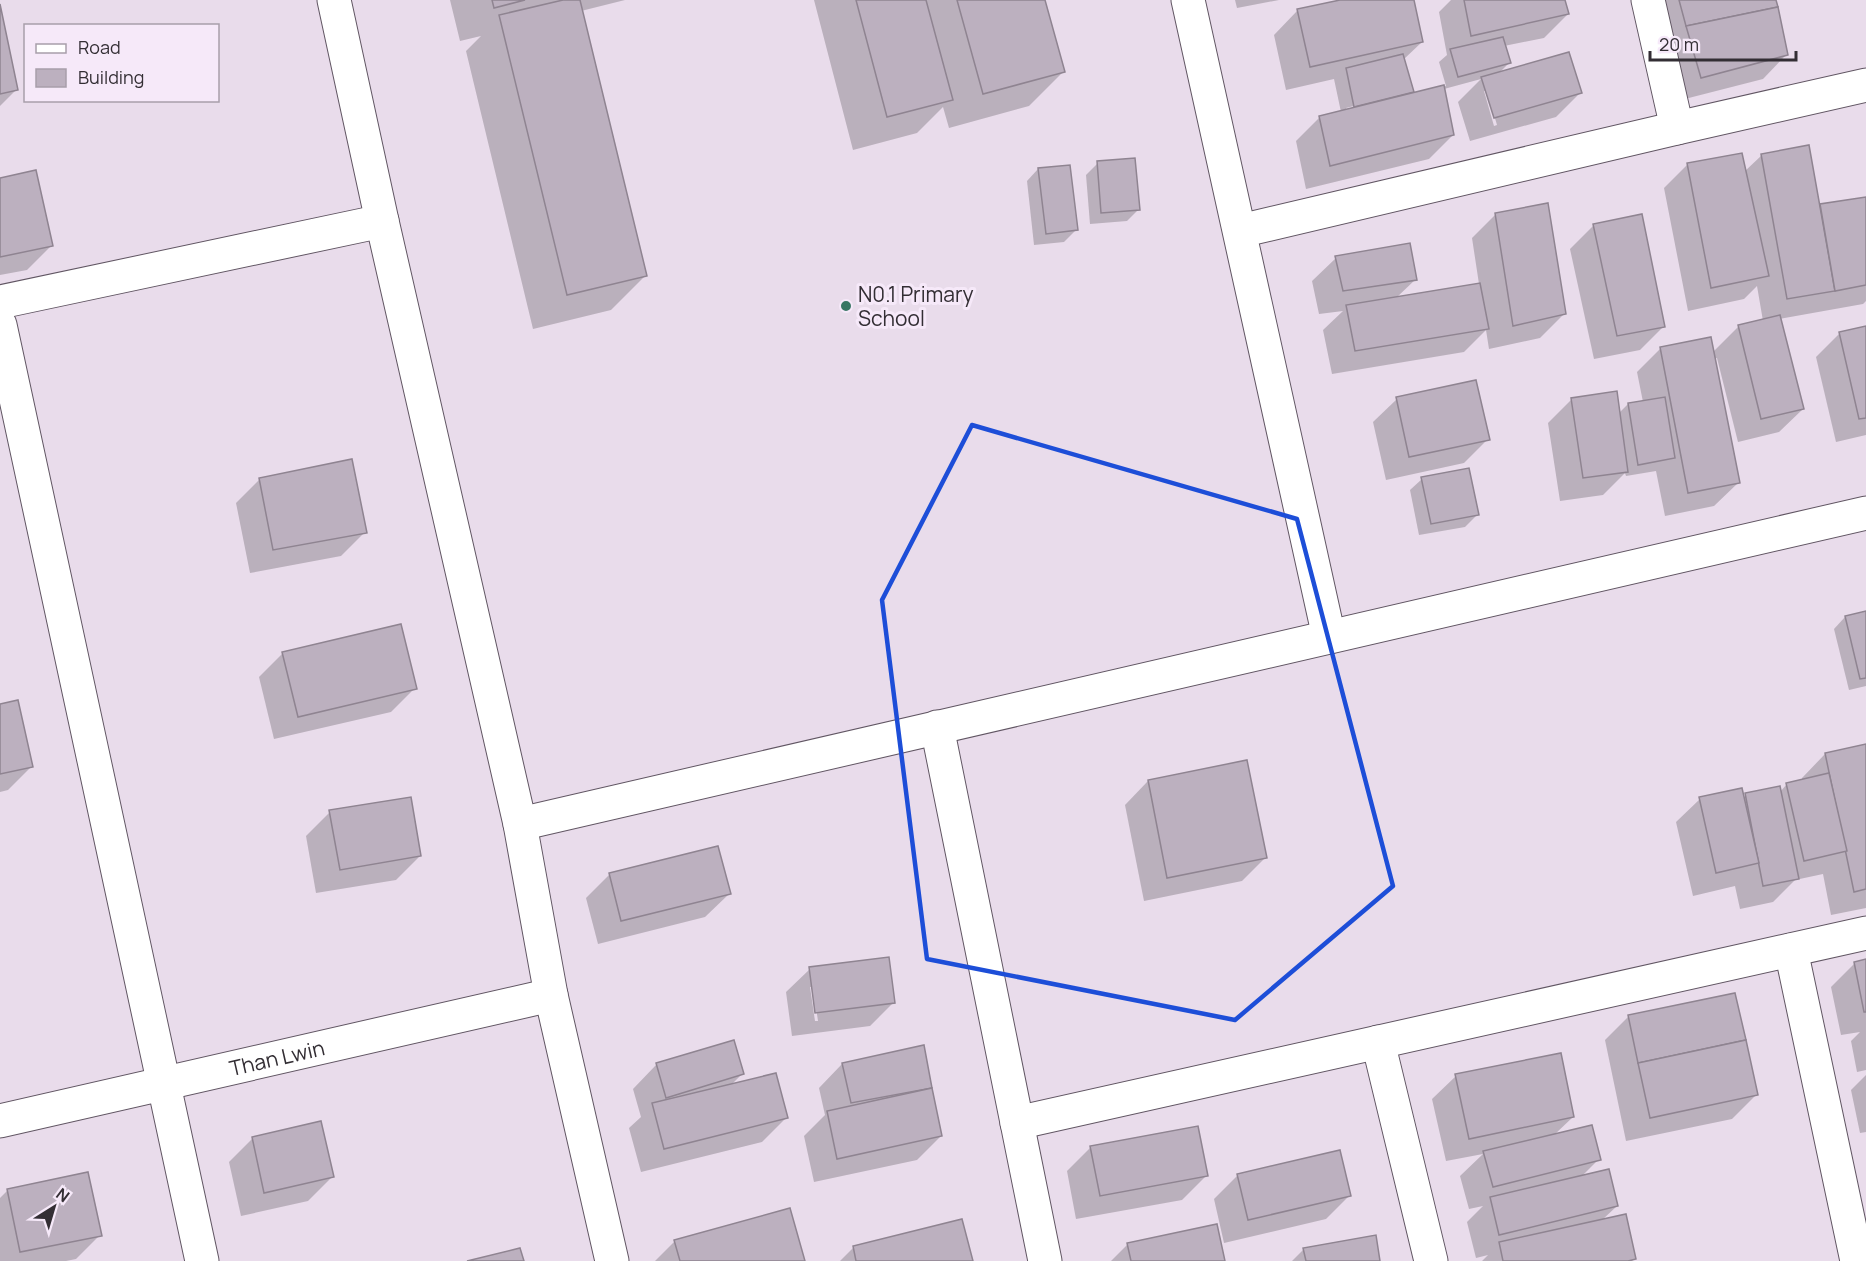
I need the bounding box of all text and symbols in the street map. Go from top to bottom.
legend [24,24,219,102]
scale bar [1650,24,1796,62]
text: 20 m [1659,32,1699,56]
text: Road [78,35,121,59]
text: Building [78,65,144,89]
place label: N0.1 Primary School [858,280,974,332]
marker: N0.1 Primary School [839,299,853,313]
street label: Than Lwin [227,1033,327,1082]
north arrow [24,1177,84,1237]
text: N [52,1183,74,1207]

